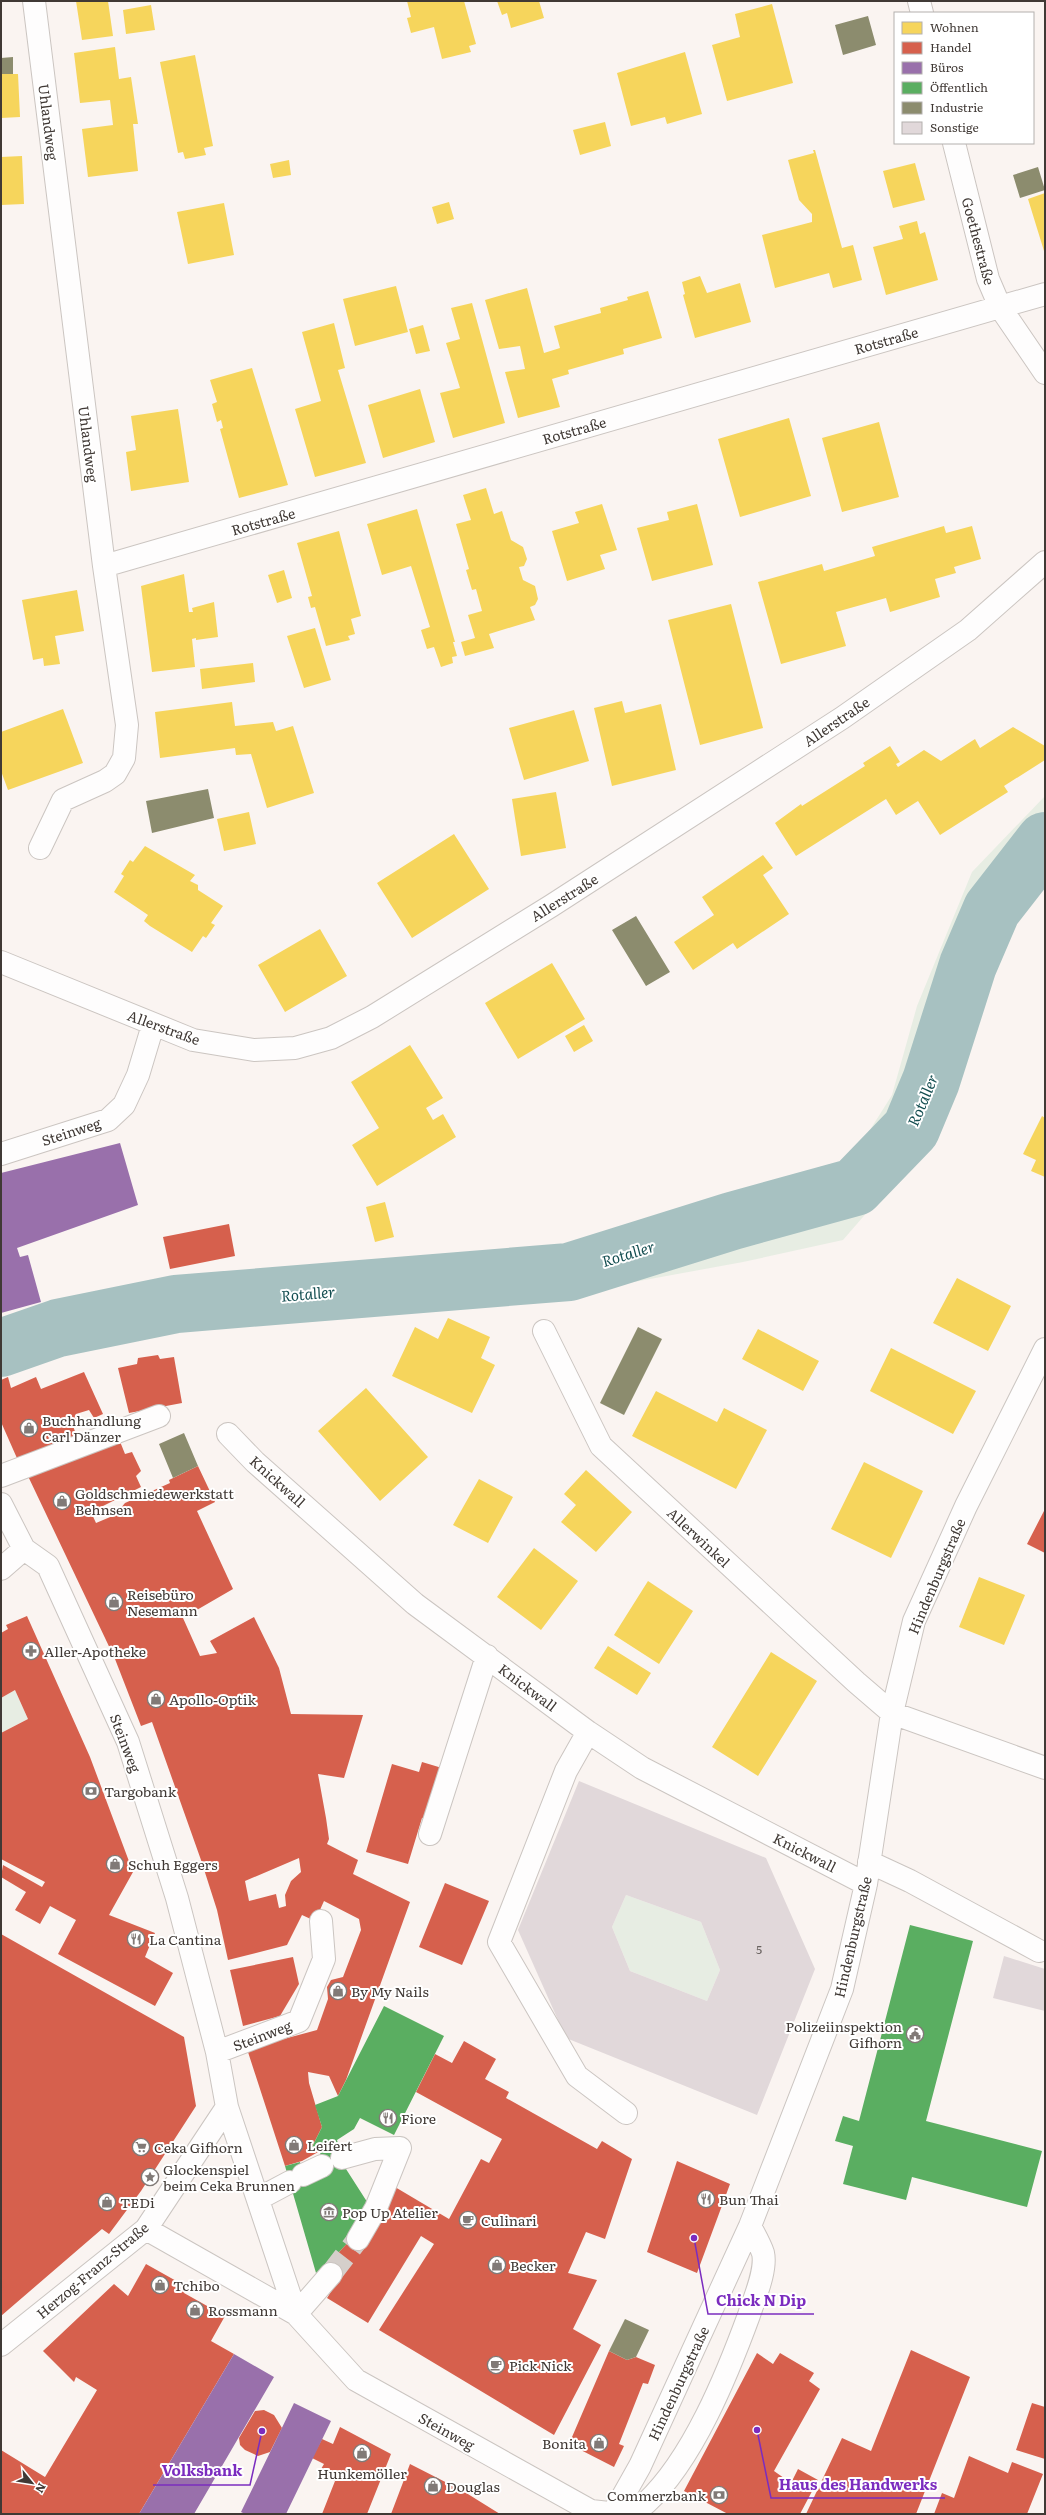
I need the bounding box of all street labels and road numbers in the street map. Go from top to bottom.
street label: Uhlandweg [34,82,64,162]
street label: Goethestraße [958,195,1000,287]
street label: Rotstraße [852,321,920,359]
street label: Uhlandweg [74,404,104,484]
street label: Rotstraße [540,411,608,449]
street label: Rotstraße [229,502,297,540]
street label: Allerstraße [799,692,873,750]
street label: Allerstraße [527,868,601,926]
street label: Allerstraße [125,1005,203,1049]
street label: Steinweg [39,1112,103,1150]
street label: Knickwall [246,1451,310,1512]
street label: Allerwinkel [663,1503,735,1572]
street label: Hindenburgstraße [903,1515,969,1637]
street label: Knickwall [495,1658,562,1716]
street label: Steinweg [106,1711,146,1775]
street label: Knickwall [770,1828,840,1877]
street label: Hindenburgstraße [828,1874,876,2000]
street label: Steinweg [230,2015,294,2055]
street label: Herzog-Franz-Straße [32,2217,152,2323]
street label: Hindenburgstraße [643,2323,713,2443]
street label: Steinweg [415,2407,479,2455]

